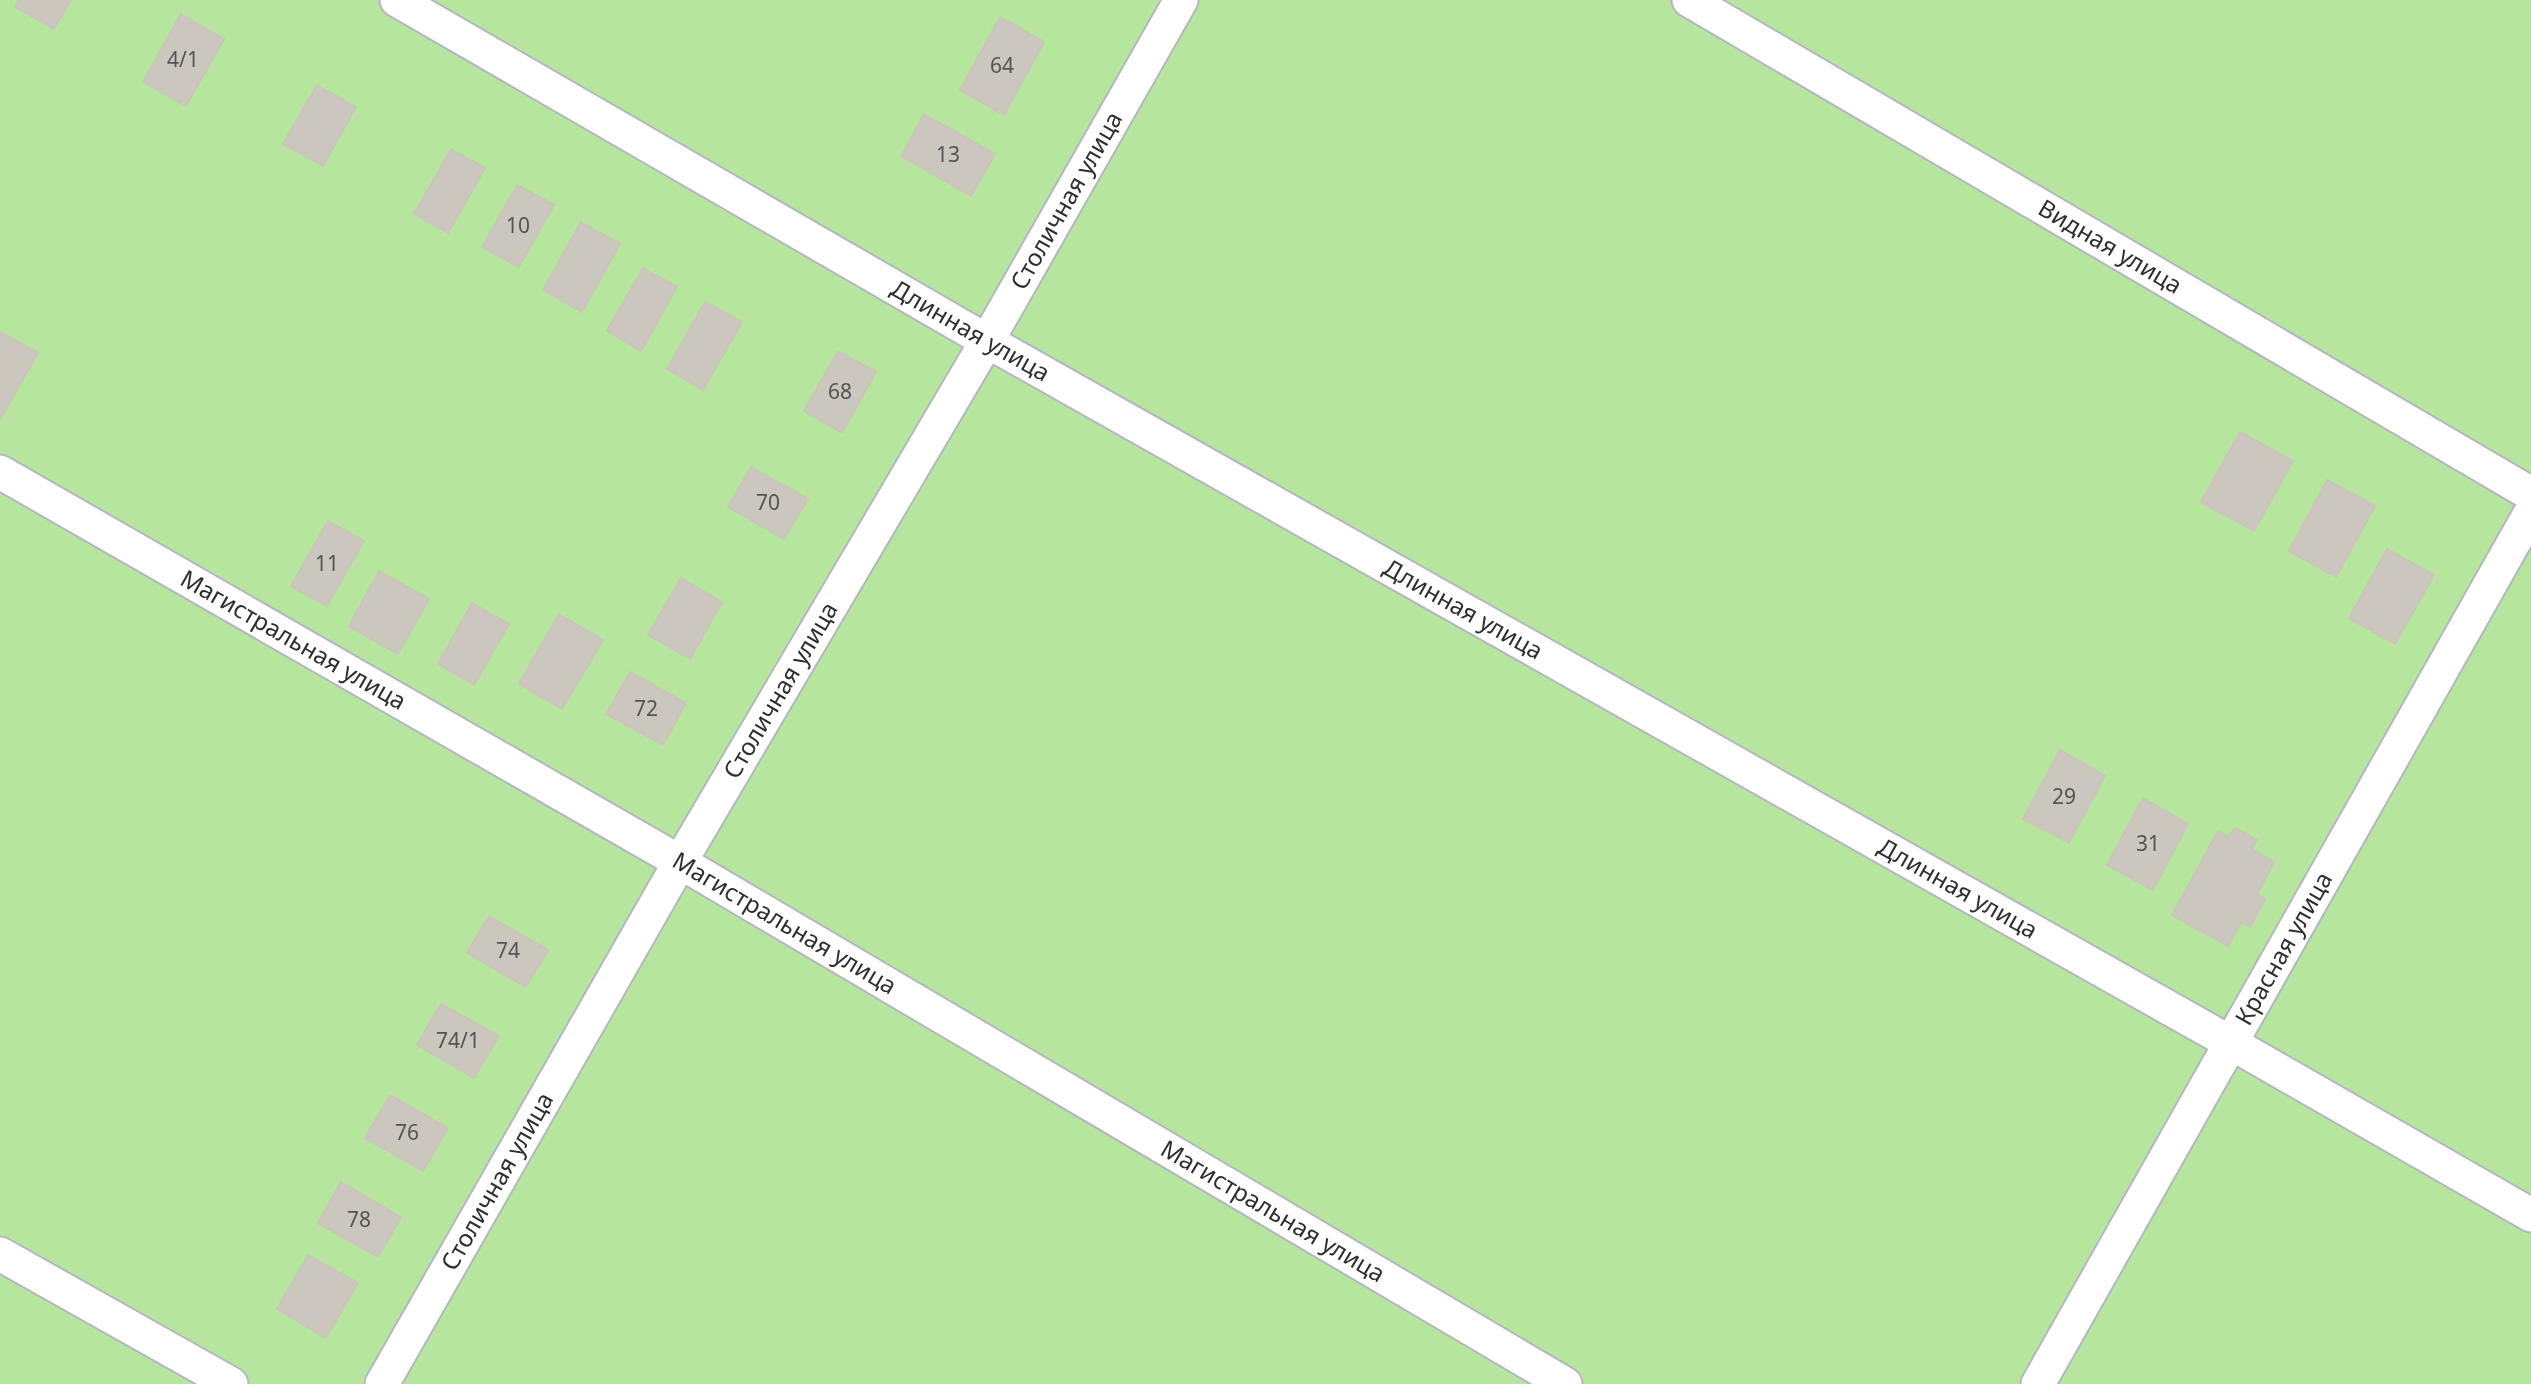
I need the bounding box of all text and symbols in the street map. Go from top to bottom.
house number: 4/1 [167,45,199,73]
house number: 64 [990,51,1014,79]
street label: Столичная улица [1002,105,1129,295]
house number: 13 [936,140,960,168]
street label: Видная улица [2033,191,2189,301]
house number: 10 [506,211,530,239]
street label: Длинная улица [885,271,1057,388]
house number: 68 [828,377,852,405]
house number: 70 [756,488,780,516]
house number: 11 [315,549,339,577]
street label: Длинная улица [1378,550,1549,666]
street label: Магистральная улица [175,561,413,717]
street label: Столичная улица [715,595,845,784]
house number: 72 [634,694,658,722]
house number: 29 [2052,782,2076,810]
street label: Длинная улица [1873,829,2044,946]
house number: 31 [2136,829,2160,857]
street label: Магистральная улица [667,843,903,1001]
street label: Красная улица [2226,865,2339,1031]
house number: 74 [496,936,520,964]
house number: 74/1 [436,1026,480,1054]
street label: Столичная улица [432,1086,560,1276]
house number: 76 [395,1118,419,1146]
street label: Магистральная улица [1155,1131,1392,1289]
house number: 78 [347,1205,371,1233]

